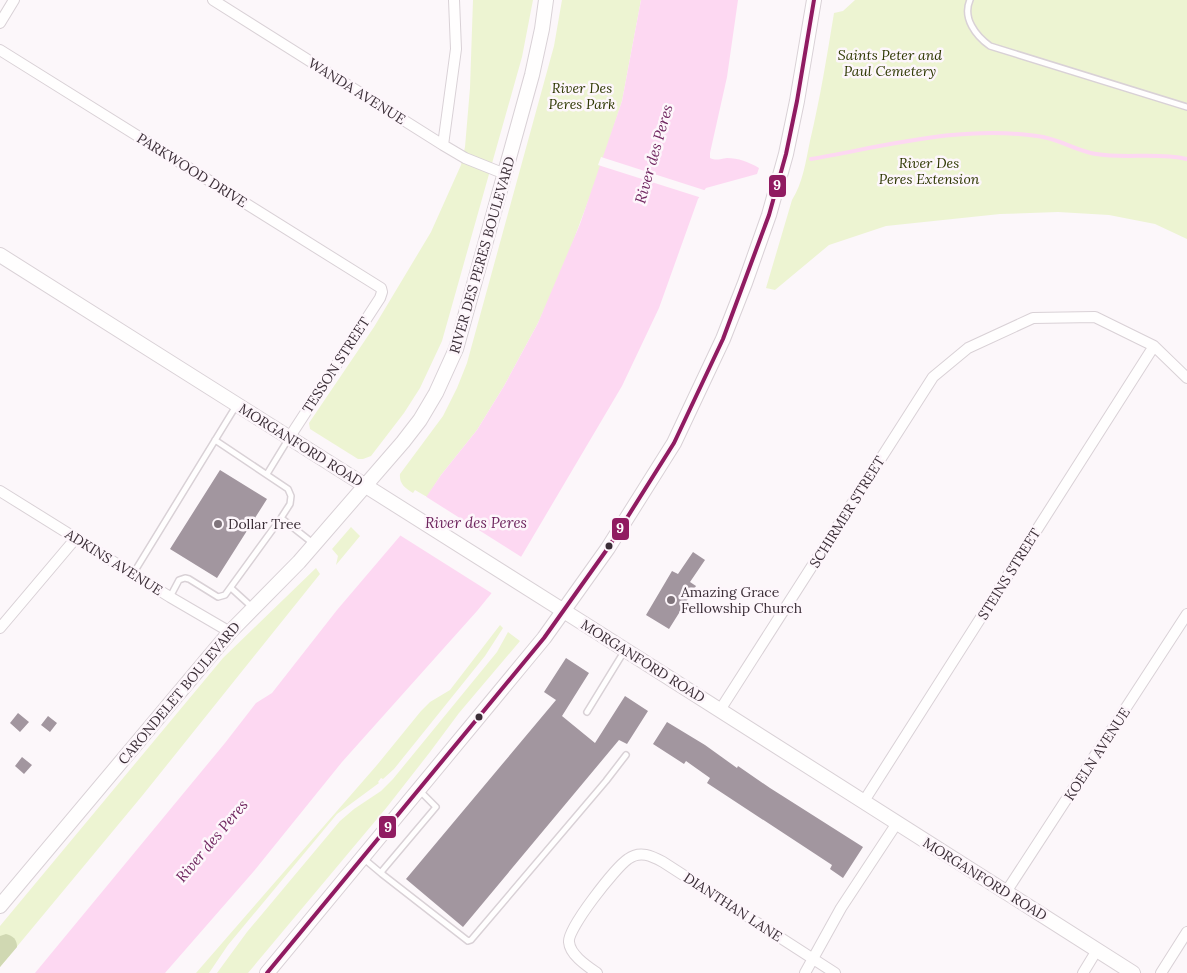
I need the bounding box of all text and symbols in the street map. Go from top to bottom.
park label: Saints Peter and Paul Cemetery [838,46,942,80]
street label: WANDA AVENUE [305,54,409,128]
park label: River Des Peres Park [549,79,615,113]
water label: River des Peres [630,102,677,206]
street label: PARKWOOD DRIVE [134,129,251,211]
street label: RIVER DES PERES BOULEVARD [445,154,519,356]
park label: River Des Peres Extension [879,154,980,188]
line badge: 9 [768,174,787,198]
text: 9 [773,176,781,194]
street label: TESSON STREET [298,314,374,416]
street label: MORGANFORD ROAD [236,399,366,491]
street label: SCHIRMER STREET [805,453,889,571]
water label: River des Peres [425,513,527,532]
place label: Dollar Tree [228,515,301,533]
line badge: 9 [611,517,630,541]
marker: Dollar Tree [212,518,224,530]
text: 9 [616,519,624,537]
street label: ADKINS AVENUE [61,524,166,599]
street label: STEINS STREET [974,525,1044,623]
unlabelled marker [604,541,614,551]
place label: Amazing Grace Fellowship Church [680,583,802,617]
marker: Amazing Grace Fellowship Church [665,594,677,606]
street label: MORGANFORD ROAD [578,615,708,707]
street label: CARONDELET BOULEVARD [114,618,244,768]
street label: KOELN AVENUE [1060,704,1134,804]
unlabelled marker [474,712,484,722]
water label: River des Peres [172,795,252,886]
line badge: 9 [378,815,397,839]
text: 9 [384,818,392,836]
street label: MORGANFORD ROAD [920,833,1050,925]
street label: DIANTHAN LANE [680,868,786,946]

